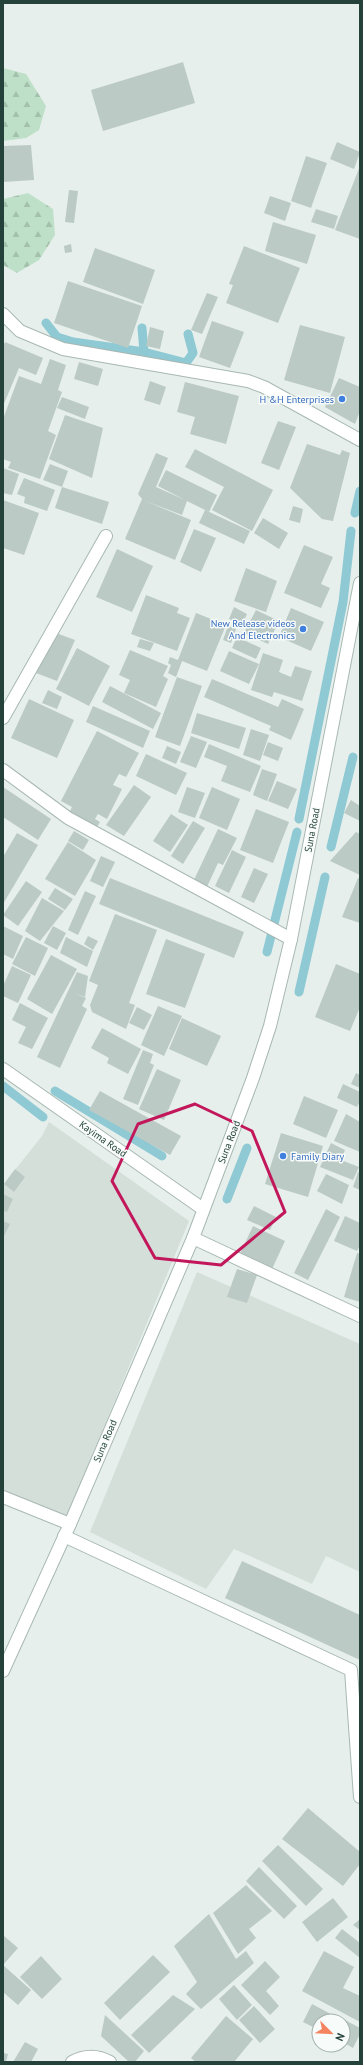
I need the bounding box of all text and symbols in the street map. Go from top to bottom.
place label: H &H Enterprises [260,393,334,406]
marker: H &H Enterprises [337,394,347,404]
place label: New Release videos And Electronics [211,617,295,642]
marker: New Release videos And Electronics [298,624,308,634]
street label: Suna Road [301,807,323,853]
street label: Kayima Road [77,1118,129,1160]
street label: Suna Road [215,1119,243,1165]
place label: Family Diary [291,1150,344,1163]
marker: Family Diary [278,1151,288,1161]
street label: Suna Road [90,1418,120,1464]
north arrow [311,2013,351,2053]
text: N [332,2031,348,2043]

